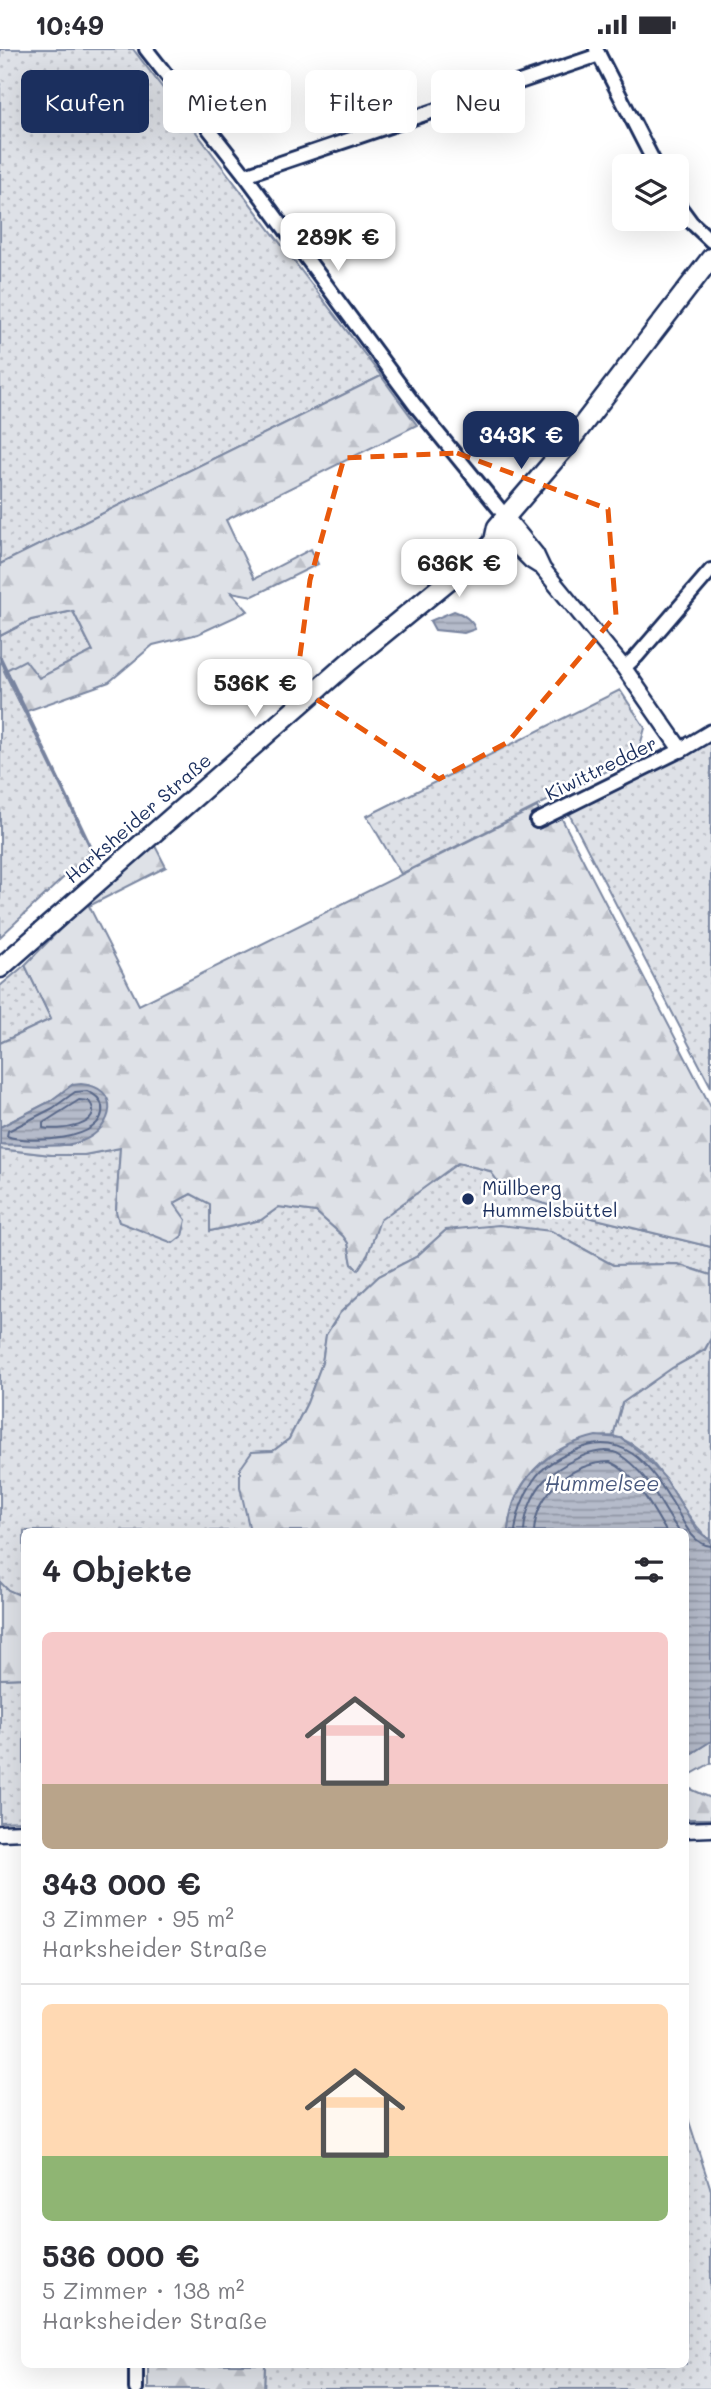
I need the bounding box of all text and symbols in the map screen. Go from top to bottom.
text: 10:49 [35,8,104,42]
chip: Kaufen [21,70,149,133]
chip: Mieten [163,70,291,133]
chip: Filter [305,70,417,133]
chip: Neu [431,70,525,133]
map controls [612,154,689,231]
button: layers [612,154,689,231]
pin: 289K € [281,213,395,273]
text: 289K € [296,221,380,251]
pin: 343K € [464,411,578,471]
text: 343K € [479,419,563,449]
pin: 636K € [402,539,516,599]
text: 636K € [417,547,501,577]
pin: 536K € [198,659,312,719]
text: 536K € [213,667,297,697]
street label: Kiwittredder [541,730,661,805]
street label: Harksheider Straße [59,747,216,888]
place label: Müllberg Hummelsbüttel [482,1175,618,1222]
marker: Müllberg Hummelsbüttel [460,1191,476,1207]
water label: Hummelsee [545,1469,659,1496]
text: 4 Objekte [42,1550,192,1590]
icon: filters [630,1551,668,1589]
icon: home [292,1678,418,1804]
text: 343 000 € [42,1863,201,1903]
text: 3 Zimmer · 95 m² [42,1903,234,1933]
text: Harksheider Straße [42,1933,267,1963]
icon: home [292,2050,418,2176]
text: 536 000 € [42,2235,199,2275]
text: 5 Zimmer · 138 m² [42,2275,245,2305]
text: Harksheider Straße [42,2305,267,2335]

